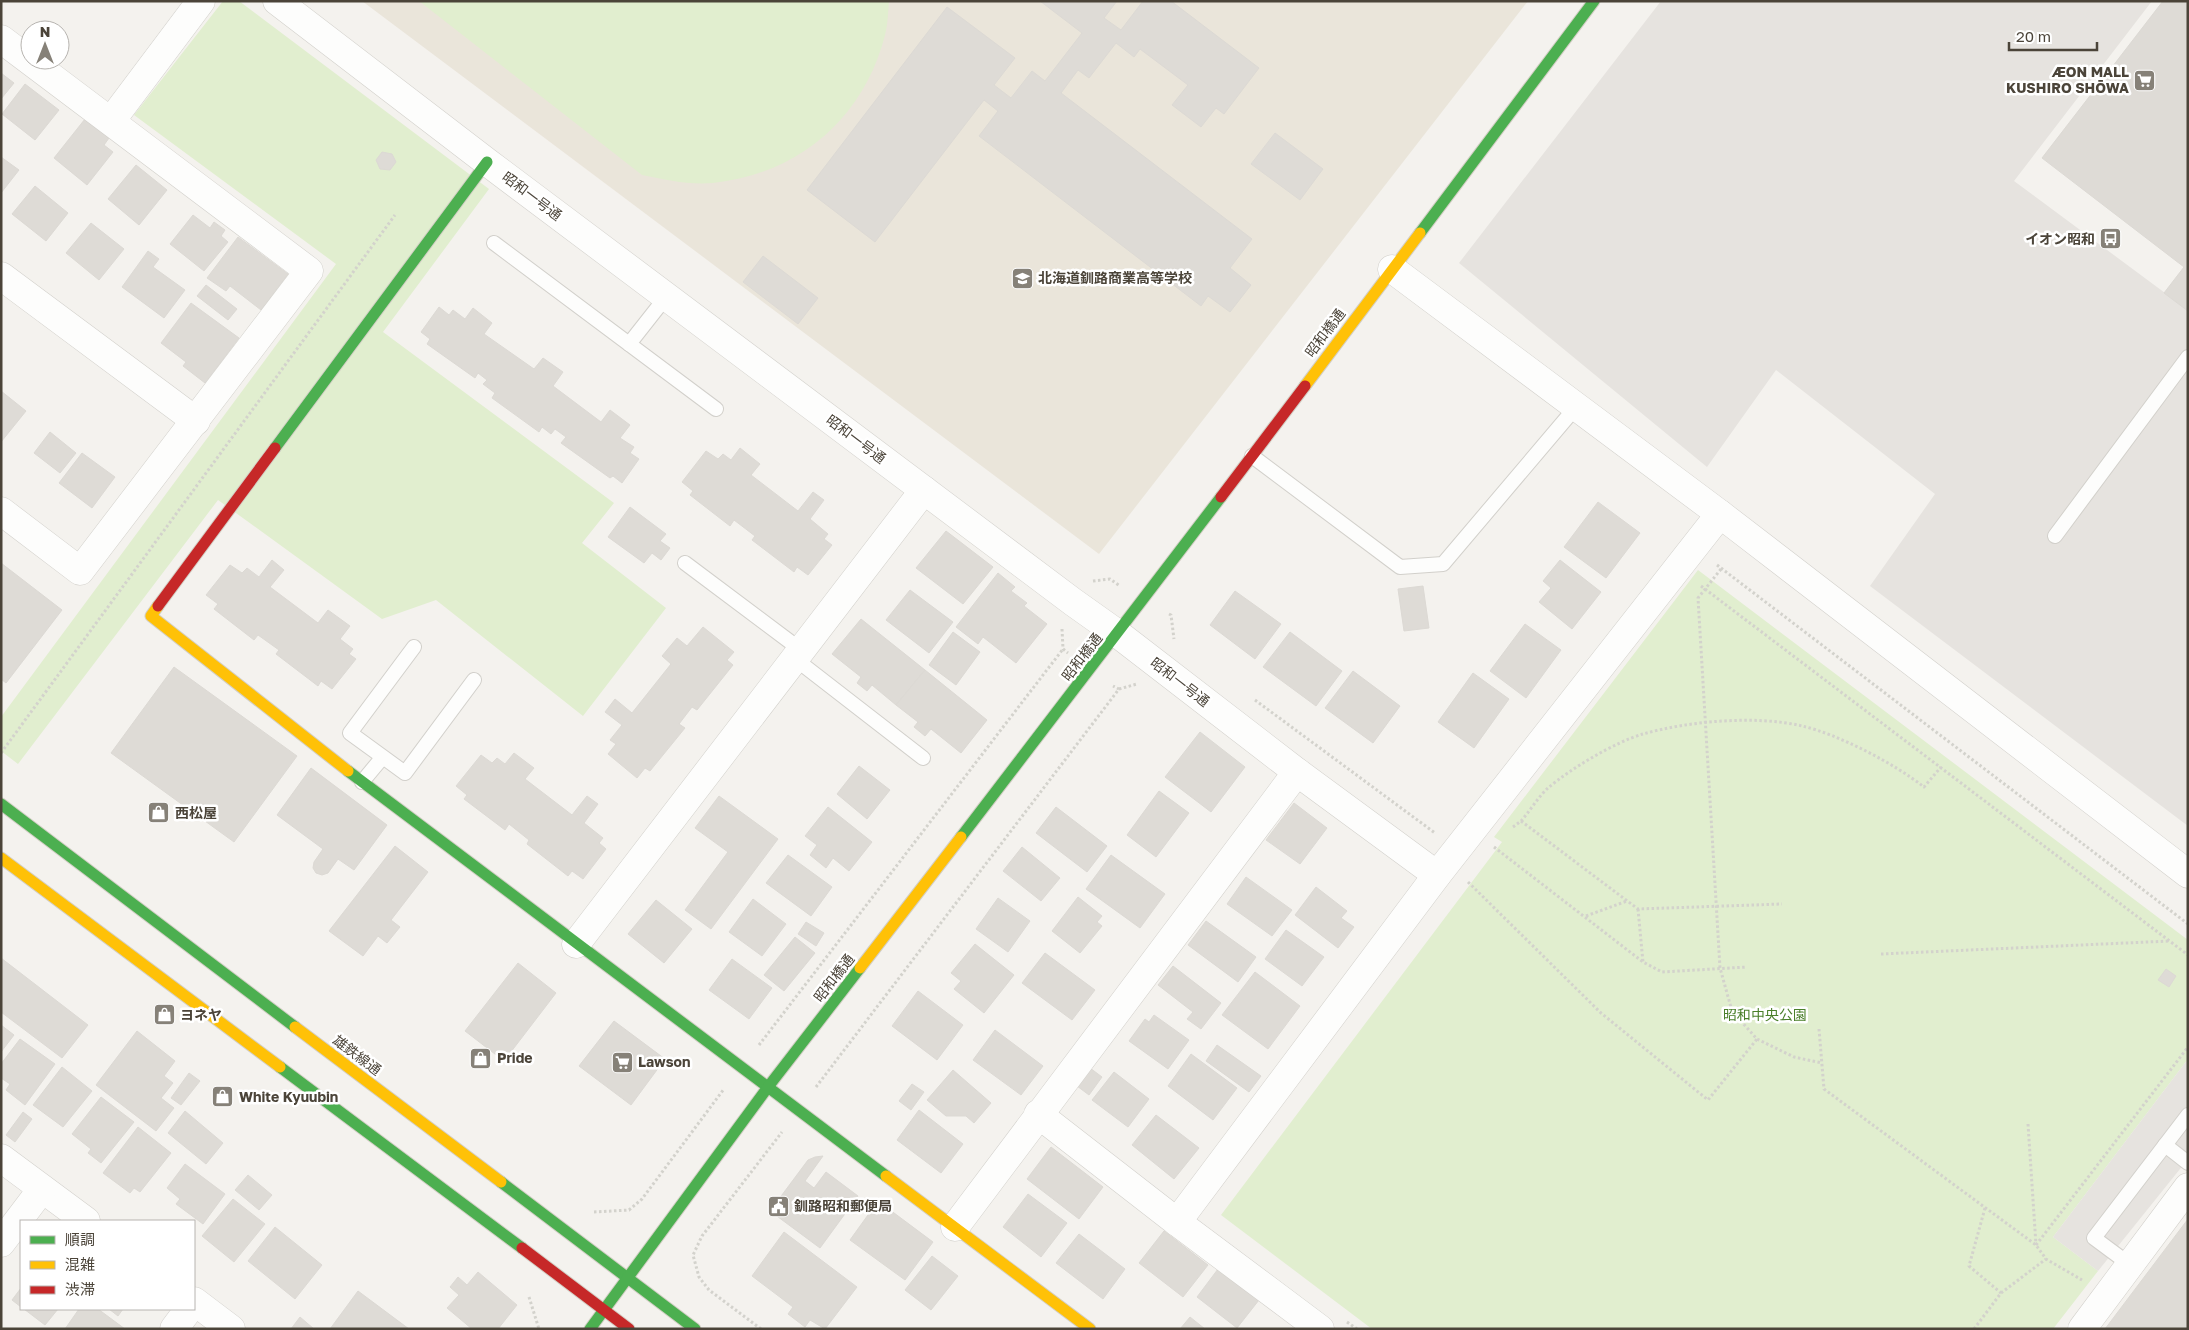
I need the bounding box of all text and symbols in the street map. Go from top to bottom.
north arrow [20,20,70,70]
scale bar [2009,20,2096,52]
text: N [40,23,50,40]
text: 20 m [2016,27,2051,45]
place label: ÆON MALL KUSHIRO SHŌWA [2006,63,2129,96]
supermarket icon: ÆON MALL KUSHIRO SHŌWA [2133,68,2157,92]
street label: 昭和一号通 [499,168,565,223]
bus stop icon: イオン昭和 [2099,227,2123,251]
place label: イオン昭和 [2025,230,2095,247]
school or university icon: 北海道釧路商業高等学校 [1010,266,1034,290]
place label: 北海道釧路商業高等学校 [1038,269,1192,286]
street label: 昭和橋通 [1301,305,1348,360]
street label: 昭和一号通 [823,411,889,466]
street label: 昭和橋通 [1058,629,1106,684]
street label: 昭和一号通 [1147,653,1213,710]
shop icon: 西松屋 [147,801,171,825]
place label: 西松屋 [175,804,217,821]
street label: 昭和橋通 [810,950,858,1005]
shop icon: ヨネヤ [152,1003,176,1027]
place label: ヨネヤ [180,1006,222,1023]
park label: 昭和中央公園 [1723,1006,1807,1023]
street label: 雄鉄線通 [330,1031,385,1078]
shop icon: Pride [469,1046,493,1070]
place label: Pride [497,1049,533,1066]
supermarket icon: Lawson [610,1050,634,1074]
place label: Lawson [638,1053,690,1070]
shop icon: White Kyuubin [211,1085,235,1109]
place label: White Kyuubin [239,1088,338,1105]
public building icon: 釧路昭和郵便局 [766,1194,790,1218]
place label: 釧路昭和郵便局 [794,1197,892,1214]
legend [20,1220,195,1310]
text: 順調 [65,1230,95,1248]
text: 混雑 [65,1255,95,1273]
text: 渋滞 [65,1280,95,1298]

